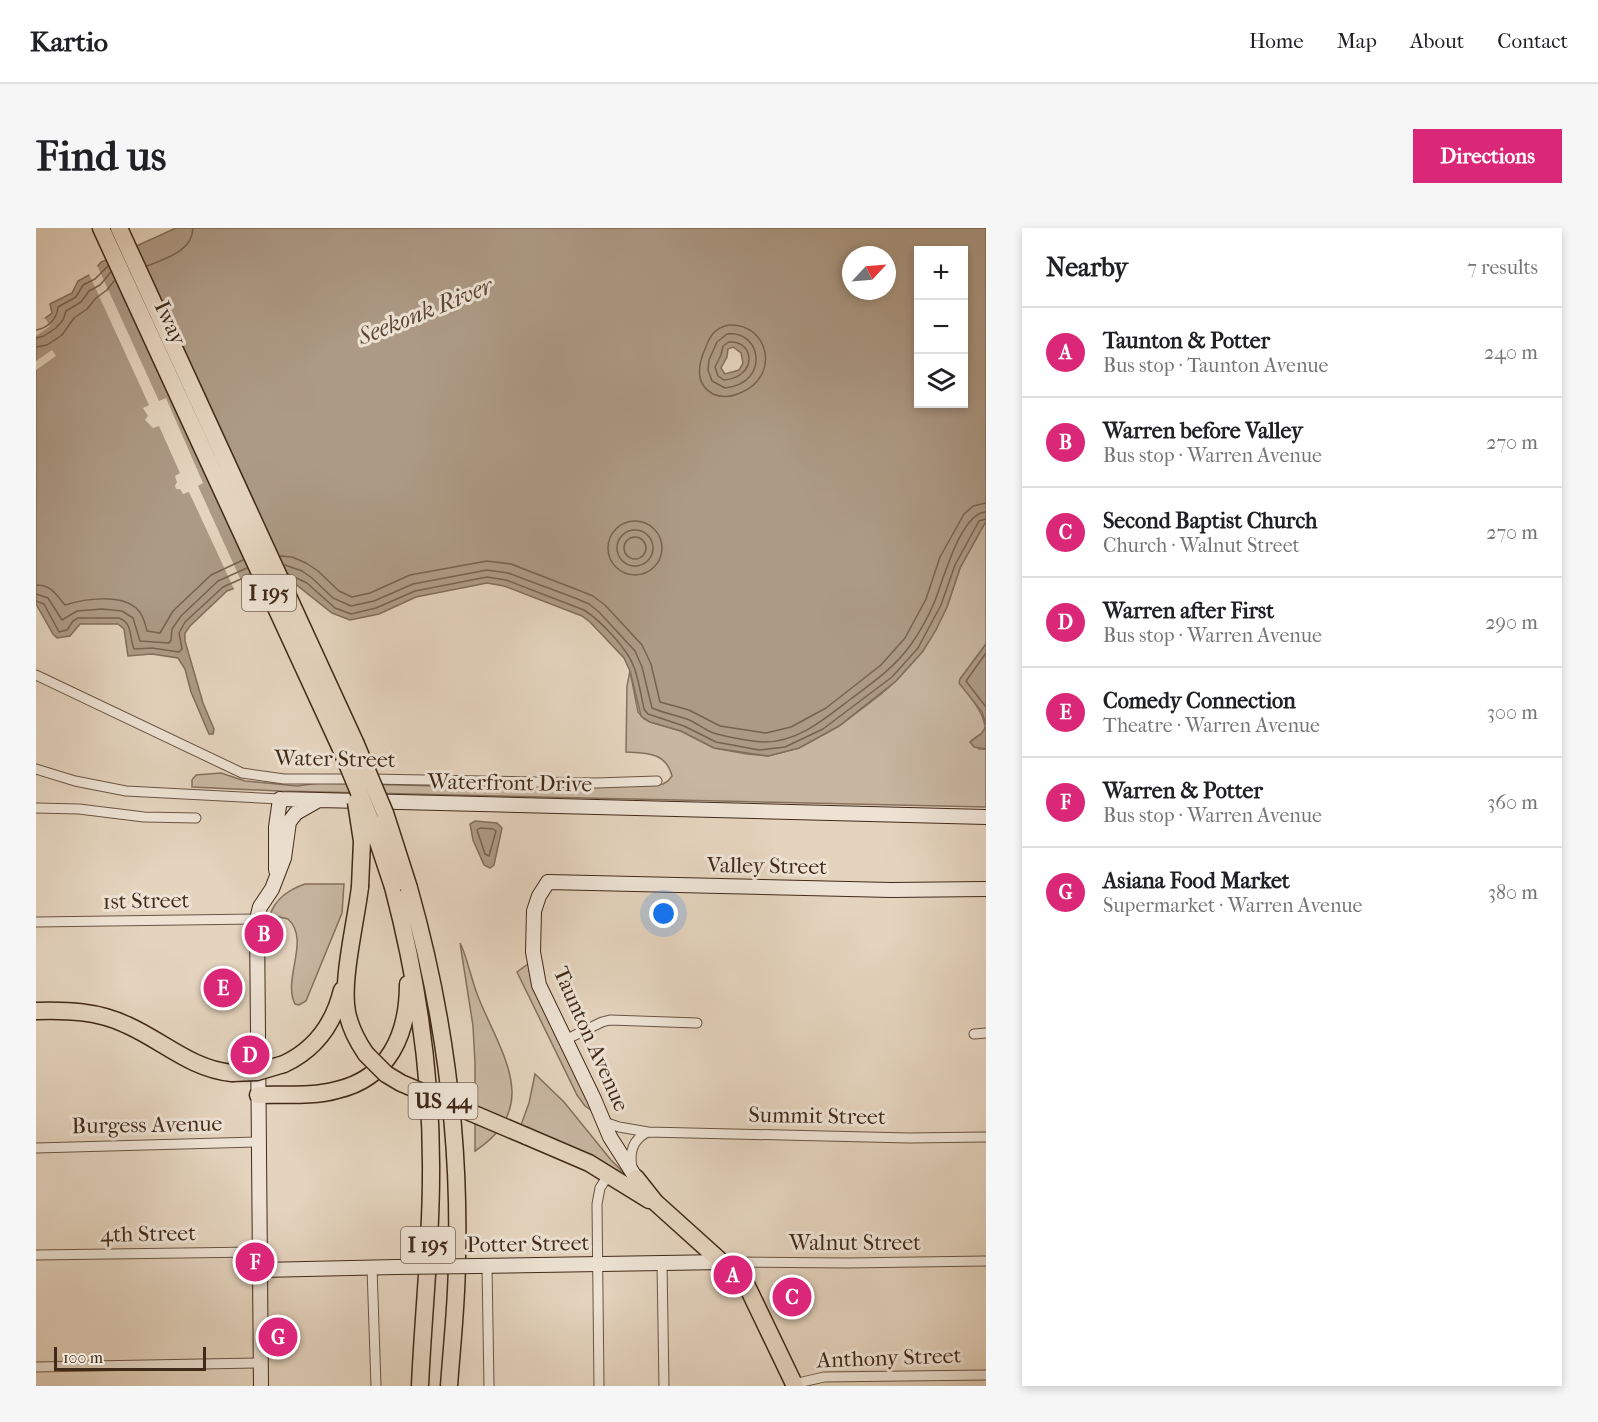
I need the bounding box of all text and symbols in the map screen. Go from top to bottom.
text: Kartio [30,25,108,58]
text: Home [1249,29,1304,53]
text: Map [1337,29,1377,53]
text: About [1410,29,1464,53]
text: Contact [1497,29,1568,53]
button: Directions [1413,129,1562,183]
text: Find us [36,132,166,181]
north arrow [842,246,896,300]
map controls [914,246,968,408]
button: + [914,246,968,300]
text: Nearby [1046,252,1128,283]
text: 7 results [1467,256,1538,279]
water label: Seekonk River [353,270,499,351]
street label: Iway [149,297,192,350]
button: − [914,300,968,354]
text: Taunton & Potter [1103,328,1270,354]
text: A [1059,341,1072,364]
text: 240 m [1484,341,1538,364]
button: layers [914,354,968,408]
text: Bus stop · Taunton Avenue [1103,354,1328,377]
text: Warren before Valley [1103,418,1303,444]
text: B [1059,431,1072,454]
text: 270 m [1486,431,1538,454]
text: Bus stop · Warren Avenue [1103,444,1322,467]
text: Second Baptist Church [1103,508,1317,534]
text: C [1059,521,1072,544]
text: 270 m [1486,521,1538,544]
text: Church · Walnut Street [1103,534,1300,557]
road number: I 195 [242,575,296,611]
text: Warren after First [1103,598,1274,624]
text: D [1058,611,1073,634]
text: 290 m [1485,611,1538,634]
text: Bus stop · Warren Avenue [1103,624,1322,647]
text: Comedy Connection [1103,688,1296,714]
text: E [1059,701,1072,724]
text: 300 m [1487,701,1538,724]
text: Theatre · Warren Avenue [1103,714,1320,737]
street label: Water Street [273,745,396,773]
street label: Waterfront Drive [426,769,593,797]
text: Warren & Potter [1103,778,1263,804]
text: F [1060,791,1071,814]
text: 360 m [1487,791,1538,814]
text: Bus stop · Warren Avenue [1103,804,1322,827]
street label: Valley Street [706,852,827,880]
text: Asiana Food Market [1103,868,1290,894]
text: G [1058,881,1073,904]
text: 380 m [1488,881,1538,904]
street label: 1st Street [102,887,190,915]
text: Supermarket · Warren Avenue [1103,894,1362,917]
your location [649,899,678,928]
pin: B [244,912,284,956]
street label: Taunton Avenue [548,963,635,1115]
pin: E [204,966,243,1011]
pin: D [230,1032,270,1078]
road number: US 44 [408,1083,478,1119]
street label: Summit Street [748,1102,886,1130]
street label: Burgess Avenue [71,1111,223,1139]
street label: 4th Street [100,1220,196,1248]
road number: I 195 [401,1227,455,1263]
street label: Potter Street [467,1230,590,1258]
street label: Walnut Street [788,1230,921,1256]
pin: F [236,1240,274,1284]
pin: A [714,1252,752,1298]
pin: C [772,1274,812,1320]
pin: G [258,1314,298,1360]
street label: Anthony Street [815,1342,962,1374]
scale bar [54,1344,206,1372]
text: 100 m [63,1348,103,1367]

